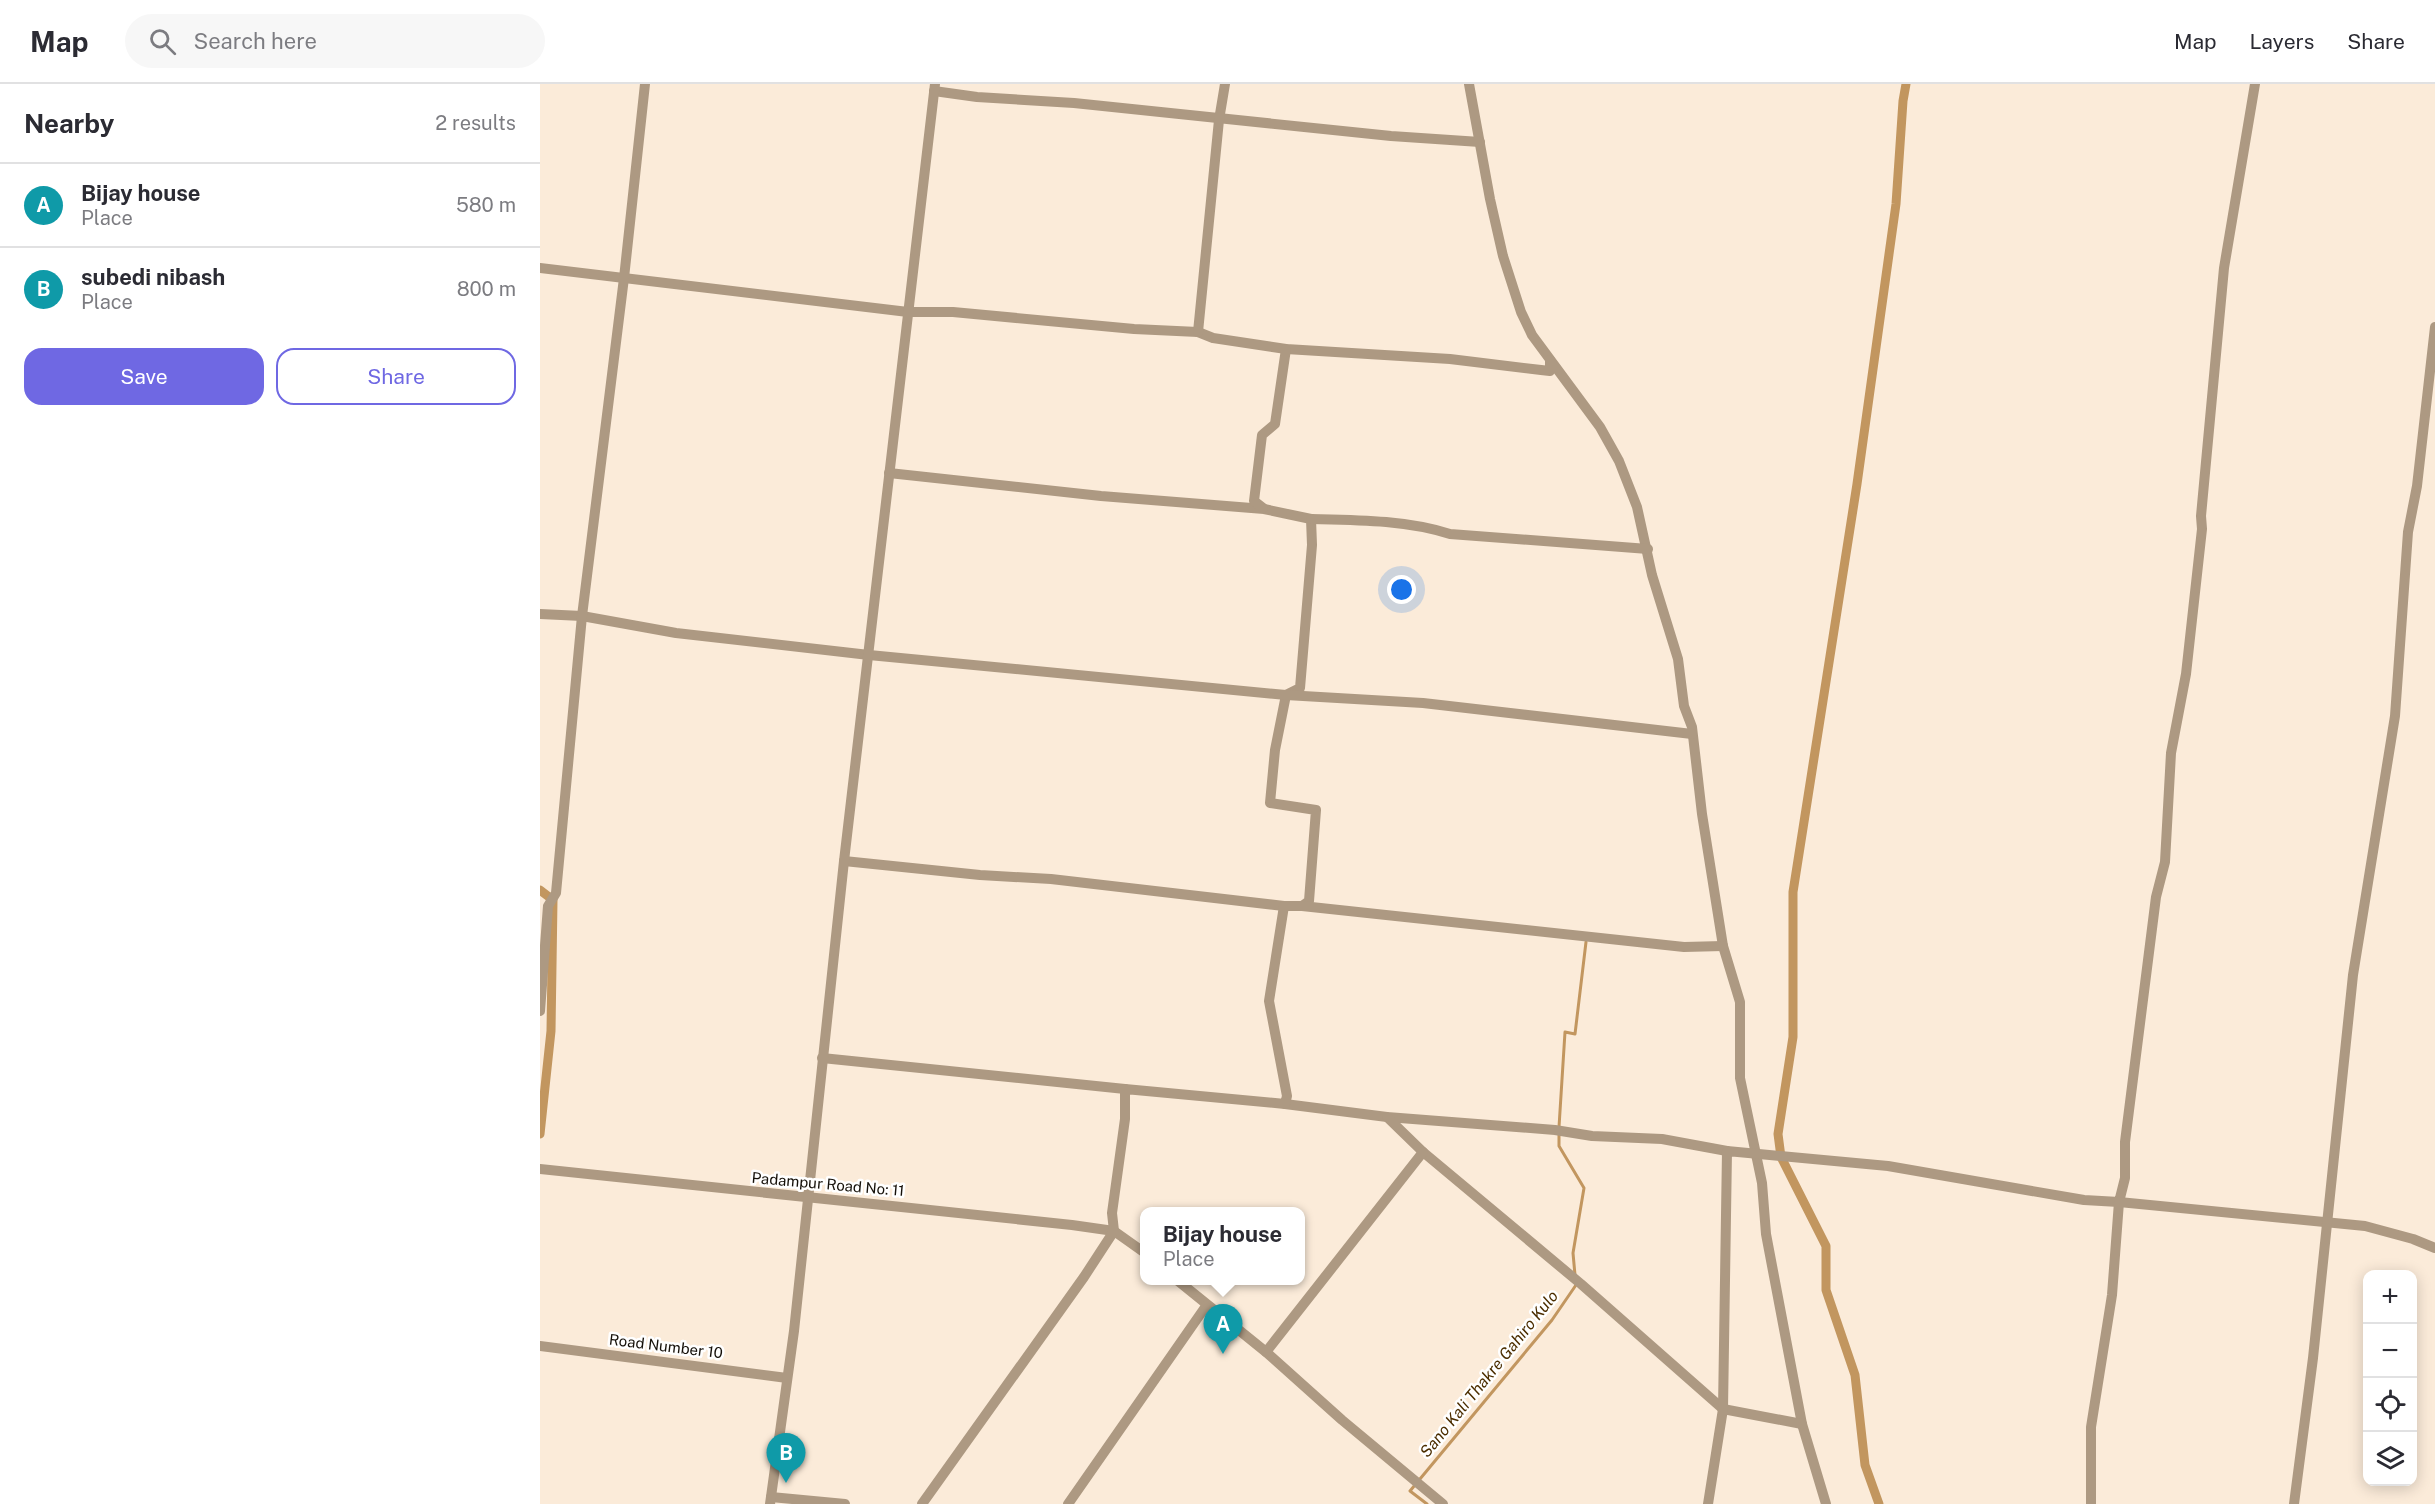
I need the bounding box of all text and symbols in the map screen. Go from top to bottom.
search box [125,14,545,68]
text: Map [30,25,89,58]
icon: search [146,25,179,58]
text: Search here [194,28,317,54]
text: Map [2174,29,2217,54]
text: Layers [2250,29,2314,54]
text: Share [2347,29,2405,54]
text: Nearby [24,108,114,139]
text: 2 results [435,111,516,135]
text: Bijay house [81,180,201,206]
text: A [36,193,51,217]
text: 580 m [456,193,516,217]
text: Place [81,206,133,230]
text: subedi nibash [81,264,225,290]
text: B [37,277,50,301]
text: 800 m [457,277,516,301]
text: Place [81,290,133,314]
button: Save [24,348,264,405]
button: Share [276,348,516,405]
your location [1387,575,1416,604]
street label: Padampur Road No: 11 [751,1169,905,1199]
popup [1140,1207,1305,1285]
text: Bijay house [1163,1221,1282,1247]
text: Place [1163,1247,1215,1271]
map controls [2363,1270,2417,1486]
button: + [2363,1270,2417,1324]
water label: Sano Kali Thakre Gahiro Kulo [1416,1287,1562,1461]
pin: A [1204,1304,1242,1354]
button: − [2363,1324,2417,1378]
street label: Road Number 10 [608,1331,724,1361]
button: locate [2363,1378,2417,1432]
button: layers [2363,1432,2417,1486]
pin: B [766,1434,806,1483]

